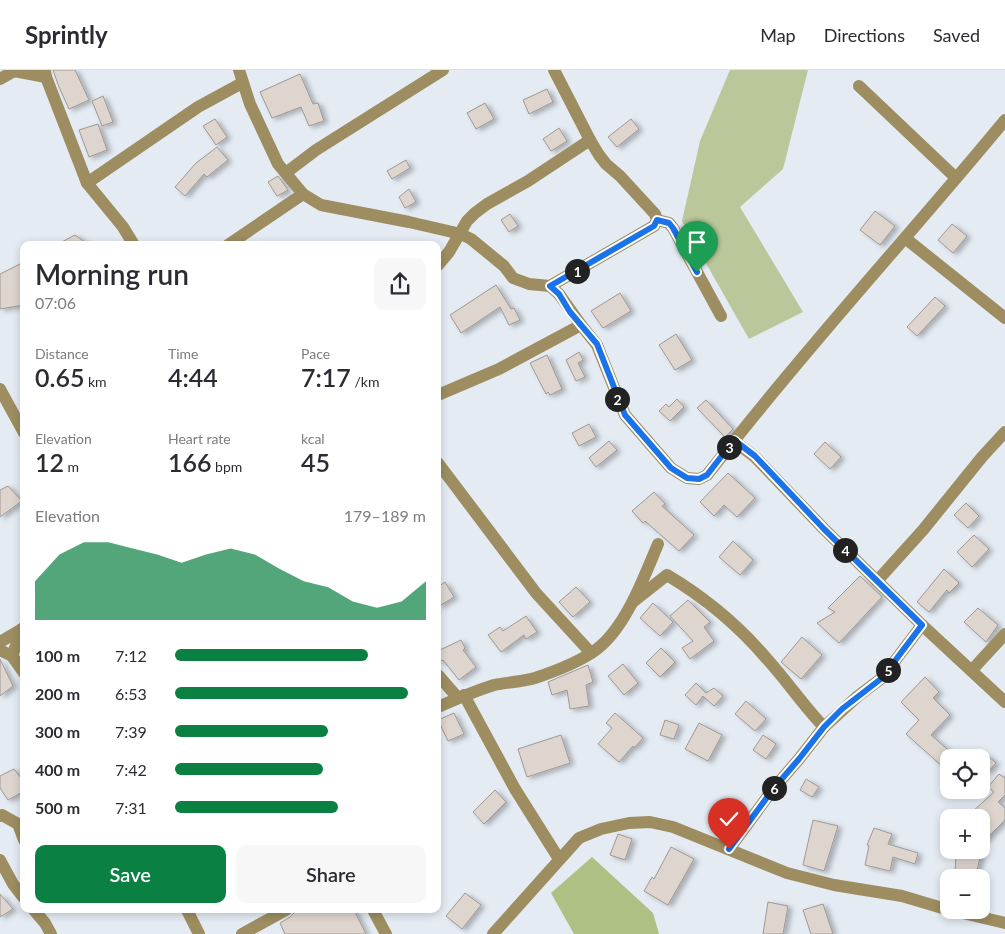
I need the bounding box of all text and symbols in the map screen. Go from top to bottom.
text: Sprintly [25,20,108,49]
text: Map [760,24,796,46]
text: Directions [824,24,905,46]
text: Saved [933,24,980,46]
pin [676,221,718,272]
icon: arrive [683,228,711,256]
text: Morning run [35,257,189,291]
button: share [374,258,426,310]
pin: 1 [564,258,590,284]
text: 1 [573,263,582,280]
text: 07:06 [35,293,76,312]
text: Distance [35,345,89,362]
text: Time [168,345,199,362]
text: Pace [301,345,330,362]
text: 0.65 [35,362,84,392]
text: 4:44 [168,362,218,392]
text: 7:17 [301,362,351,392]
text: km [84,373,107,390]
text: /km [351,373,379,390]
pin: 2 [604,386,630,412]
text: 2 [613,391,622,408]
text: Elevation [35,430,92,447]
text: Heart rate [168,430,231,447]
text: kcal [301,430,325,447]
pin: 3 [716,434,742,460]
text: 3 [725,439,734,456]
text: 12 [35,447,64,477]
text: 166 [168,447,212,477]
text: 45 [301,447,330,477]
text: m [64,458,79,475]
text: bpm [212,458,242,475]
text: Elevation [35,506,100,525]
text: 179–189 m [344,506,426,525]
pin: 4 [832,538,858,562]
text: 4 [841,542,850,559]
text: 100 m [35,646,80,665]
text: 7:12 [115,646,147,665]
pin: 5 [876,658,900,682]
text: 5 [884,662,893,679]
text: 200 m [35,684,80,703]
text: 6:53 [115,684,147,703]
text: 300 m [35,722,80,741]
text: 7:39 [115,722,147,741]
map controls [940,749,990,919]
button: locate [940,749,990,799]
text: 400 m [35,760,80,779]
text: 7:42 [115,760,147,779]
pin: 6 [762,776,786,800]
text: 6 [770,780,779,797]
text: 500 m [35,798,80,817]
text: 7:31 [115,798,147,817]
pin [708,798,750,849]
icon: check [715,805,743,833]
button: + [940,809,990,859]
button: Save [35,845,226,903]
button: Share [236,845,426,903]
button: − [940,869,990,919]

